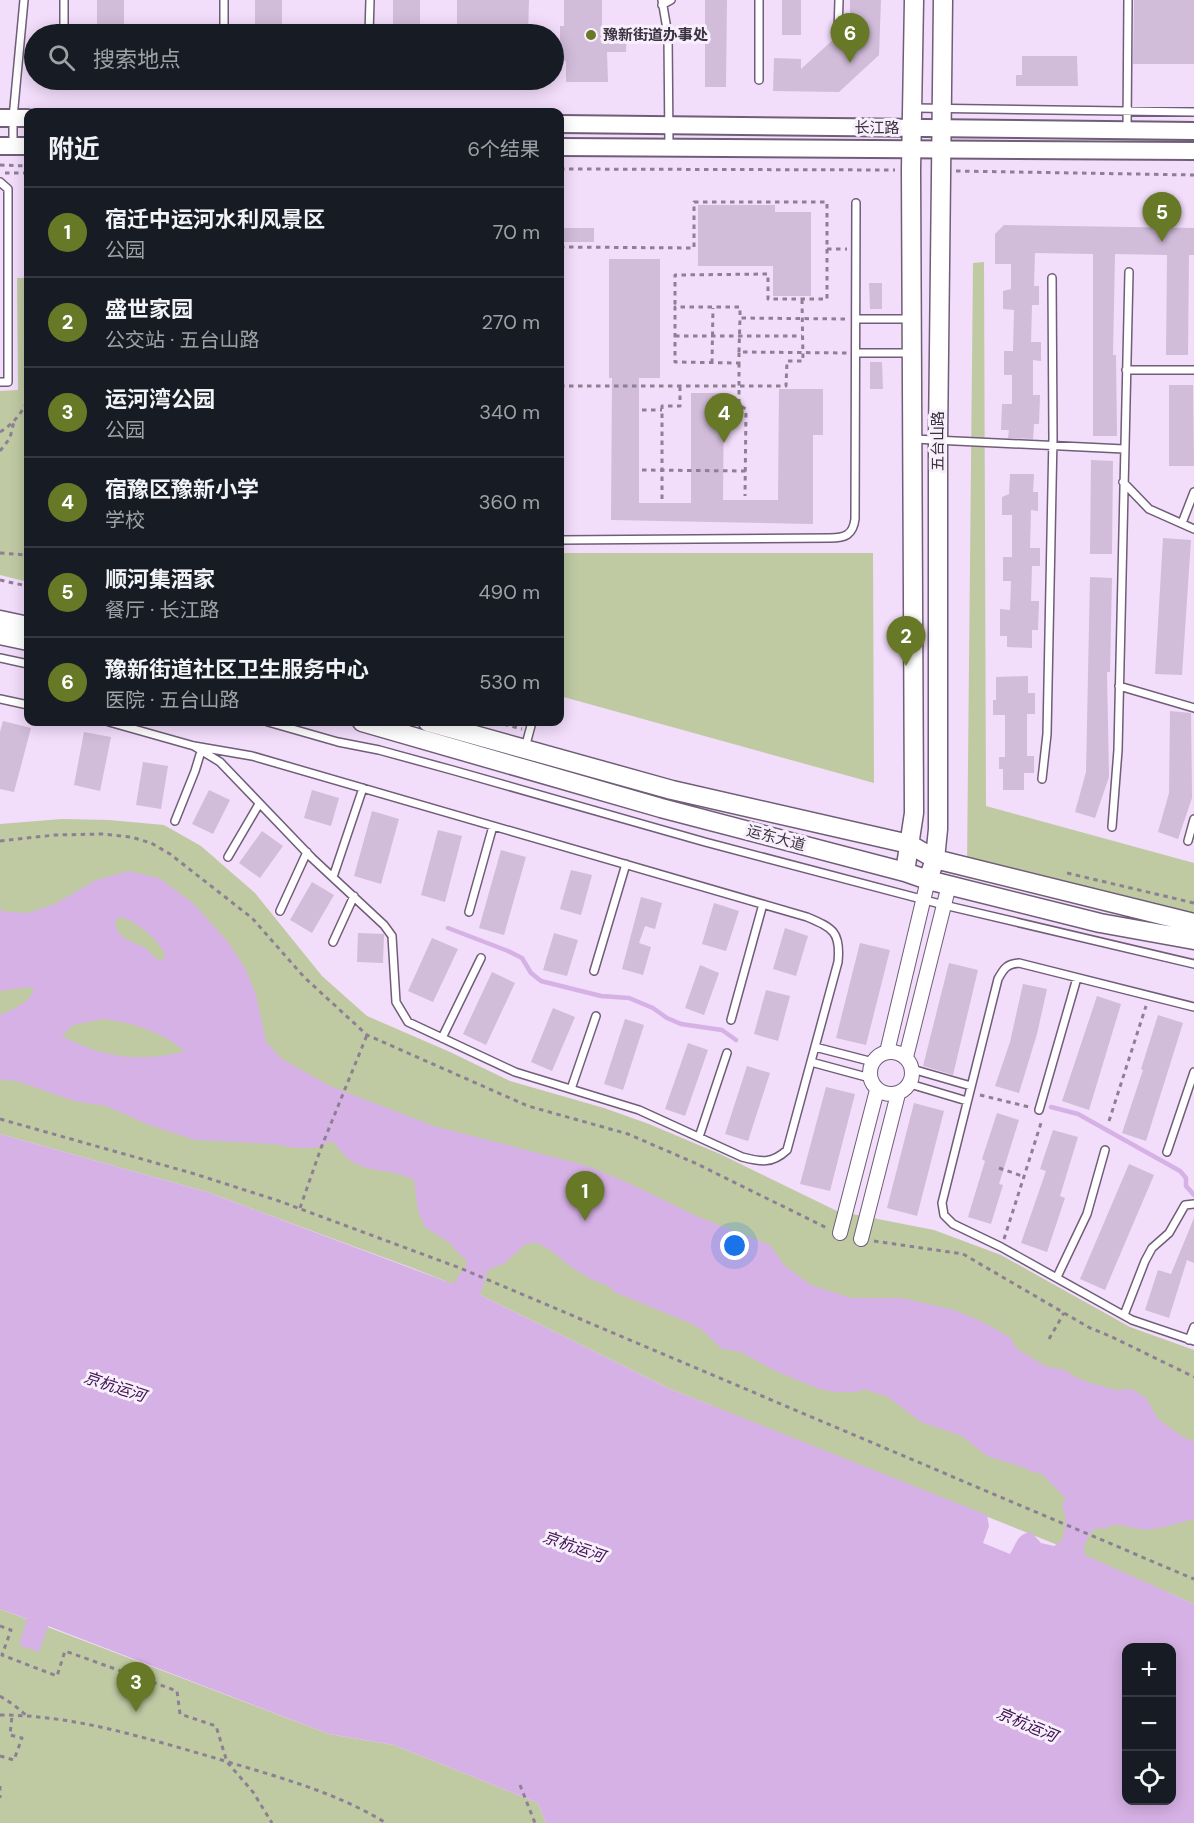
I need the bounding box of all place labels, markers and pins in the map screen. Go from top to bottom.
pin: 6 [830,14,870,63]
place label: 豫新街道办事处 [603,25,708,45]
marker: 豫新街道办事处 [584,28,598,42]
pin: 5 [1142,192,1182,242]
pin: 4 [704,394,744,443]
pin: 2 [886,616,926,666]
pin: 1 [566,1172,604,1221]
pin: 3 [116,1662,156,1712]

